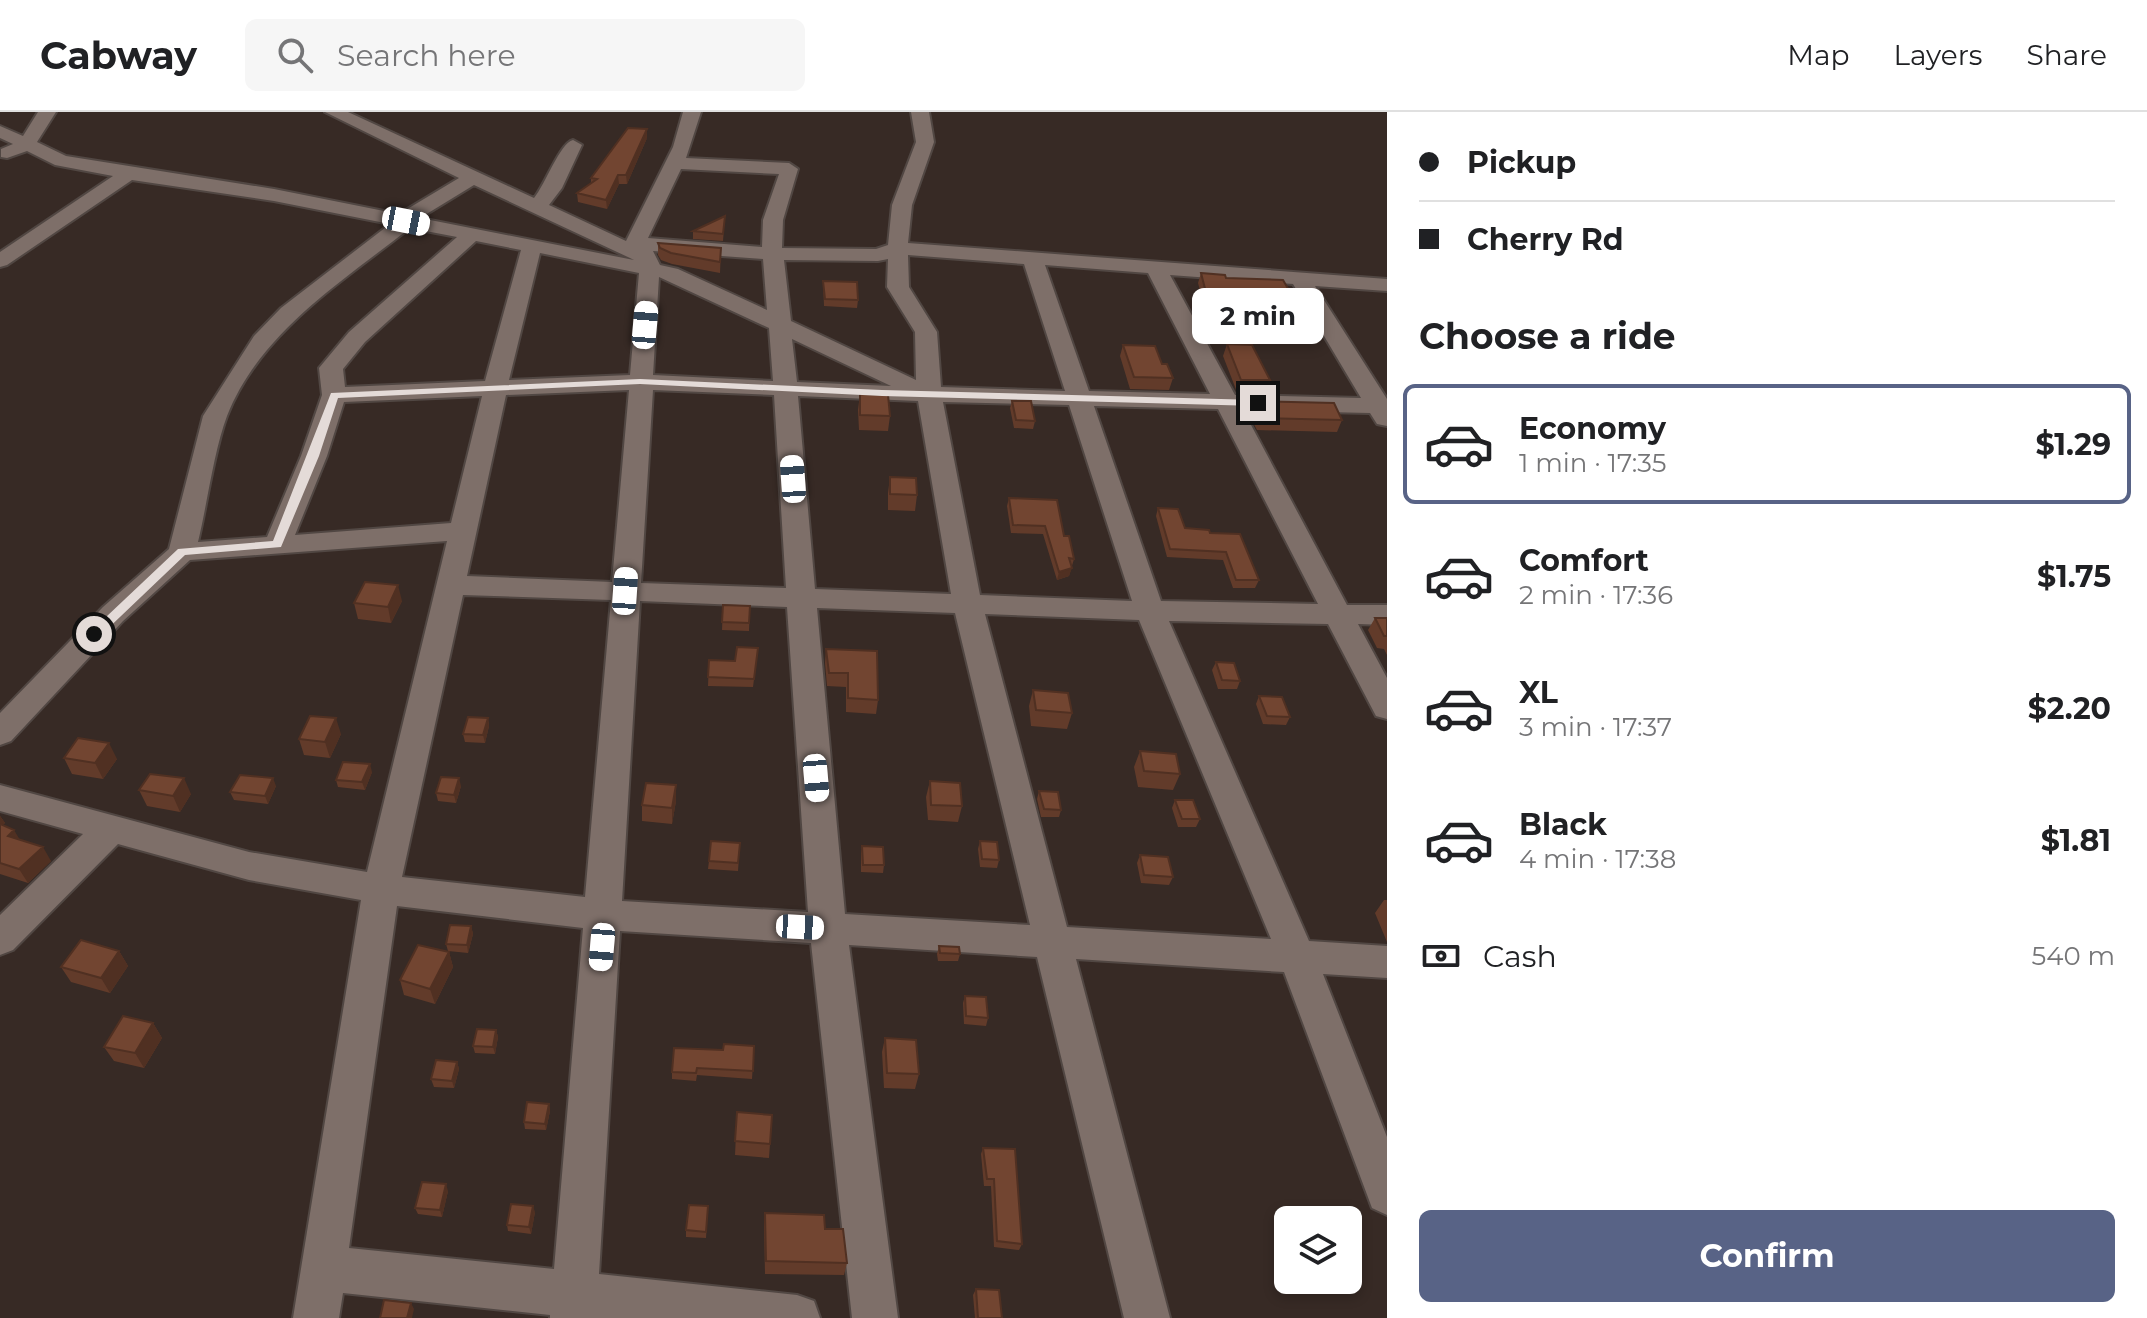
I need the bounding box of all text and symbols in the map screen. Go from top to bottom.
search box [245,19,805,91]
text: Cabway [40,32,197,79]
icon: search [273,33,317,77]
text: Search here [337,37,516,74]
text: Map [1787,38,1850,72]
text: Layers [1894,38,1983,72]
text: Share [2027,38,2107,72]
text: Pickup [1467,144,1576,181]
car [380,205,432,237]
text: Cherry Rd [1467,221,1624,258]
callout: 2 min [1192,287,1324,343]
car [631,300,659,350]
text: 2 min [1220,300,1296,332]
text: Choose a ride [1419,314,1676,358]
route end [1240,385,1276,421]
icon: car [1423,408,1495,480]
text: Economy [1519,410,1666,447]
text: $1.29 [2035,426,2111,463]
text: 1 min · 17:35 [1519,447,1666,479]
car [779,454,807,504]
icon: car [1423,540,1495,612]
text: Comfort [1519,542,1649,579]
text: $1.75 [2037,558,2111,595]
car [611,566,639,616]
text: 2 min · 17:36 [1519,579,1673,611]
route start [76,616,112,652]
icon: car [1423,672,1495,744]
text: XL [1519,674,1558,711]
text: $2.20 [2028,690,2111,727]
text: 3 min · 17:37 [1519,711,1672,743]
car [802,753,830,803]
icon: car [1423,804,1495,876]
text: Black [1519,806,1607,843]
text: $1.81 [2041,822,2111,859]
text: 4 min · 17:38 [1519,843,1676,875]
car [775,914,825,940]
car [588,922,616,972]
icon: cash [1419,934,1463,978]
text: Cash [1483,938,1557,975]
text: 540 m [2031,940,2115,972]
map controls [1274,1206,1362,1294]
button: layers [1274,1206,1362,1294]
button: Confirm [1419,1210,2115,1302]

